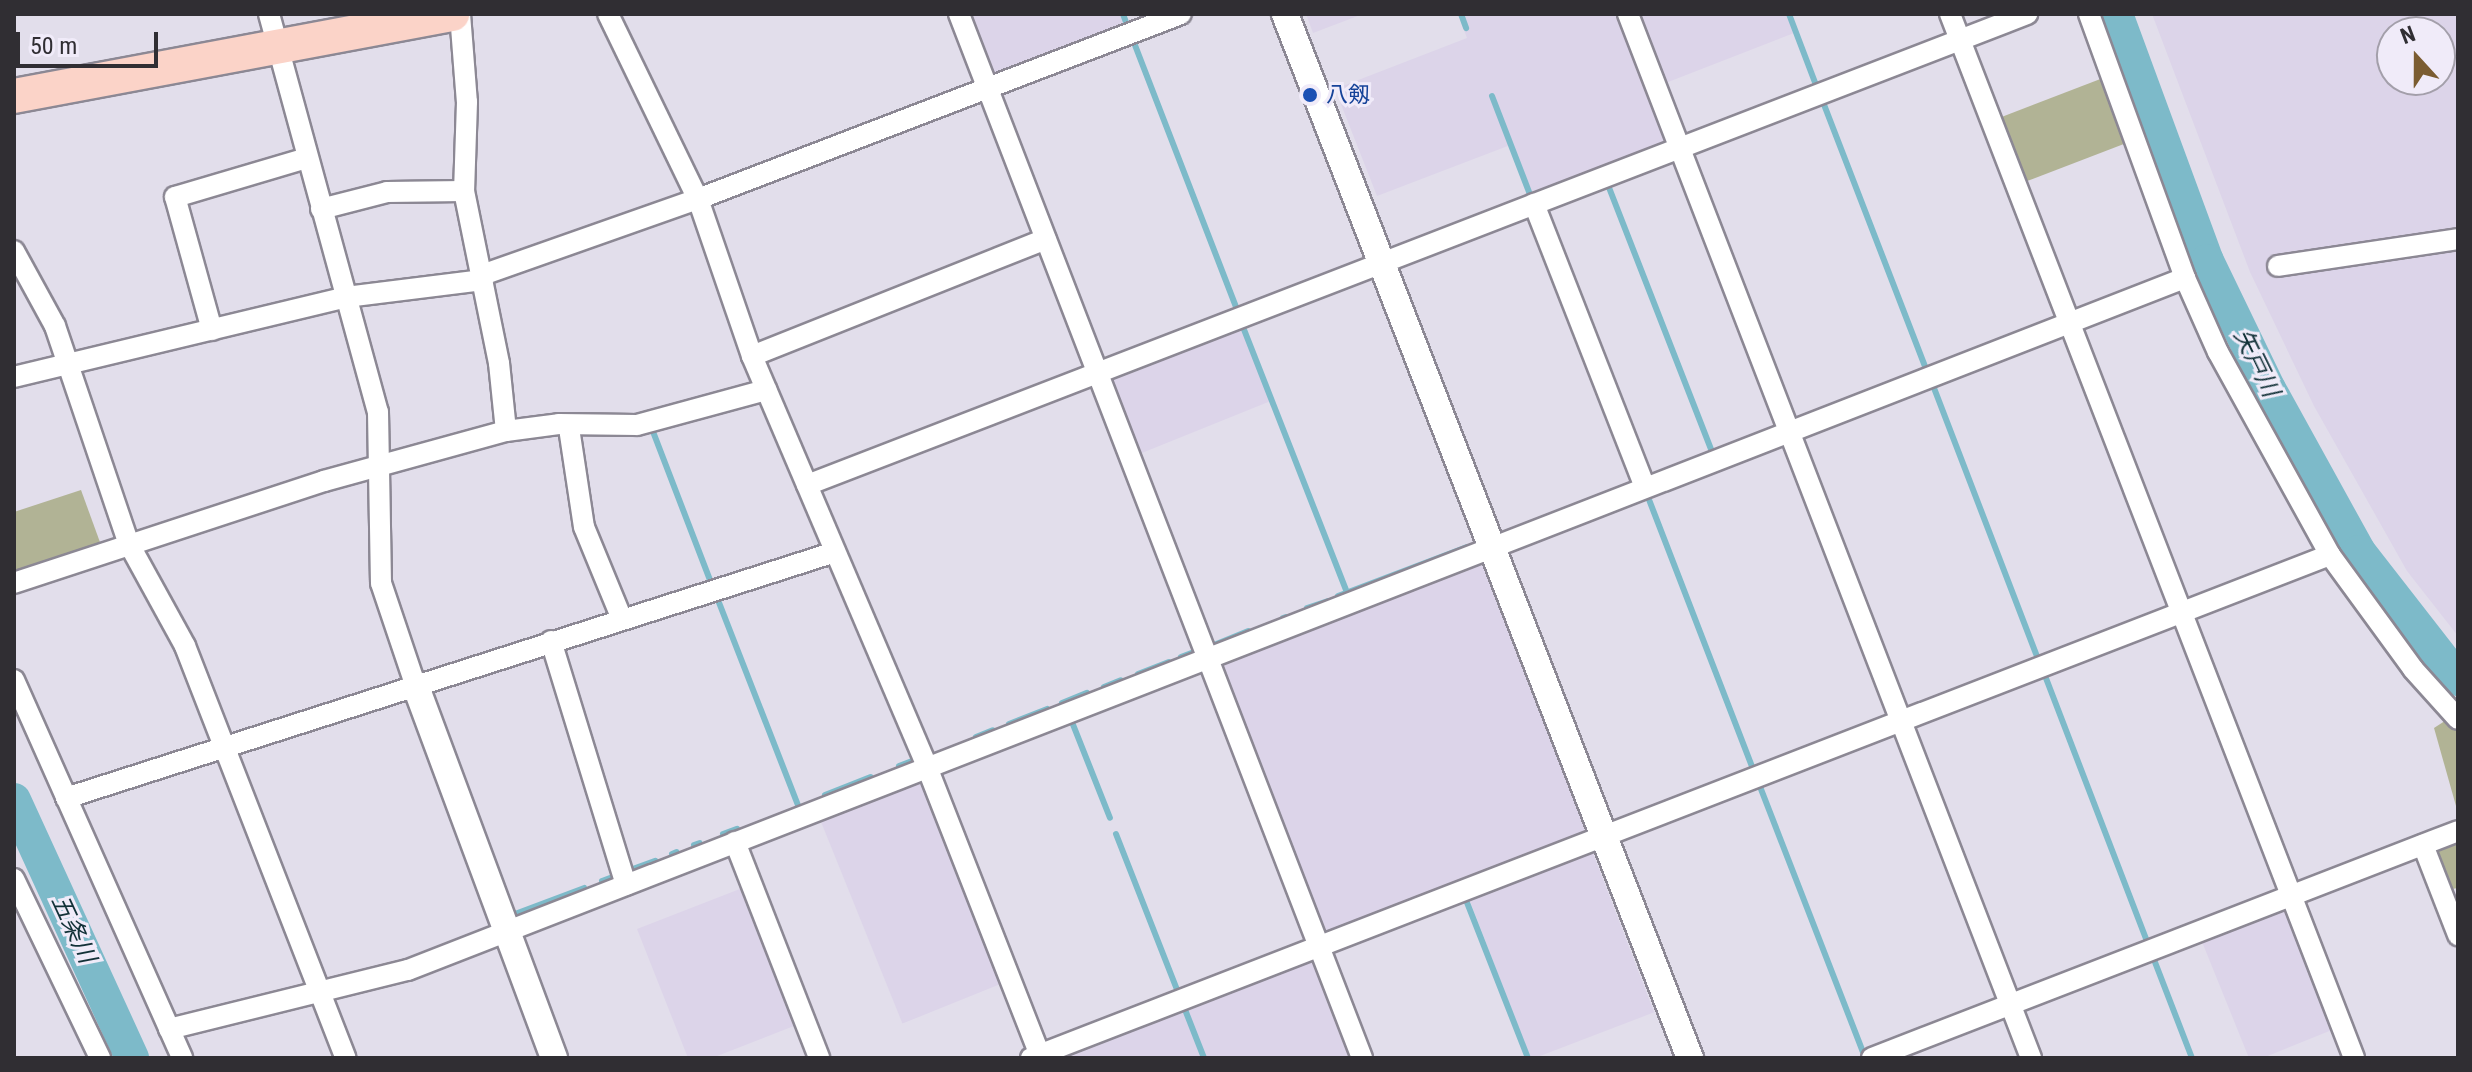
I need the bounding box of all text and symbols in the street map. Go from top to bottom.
scale bar [20,16,162,66]
north arrow [2376,16,2456,96]
text: N [2397,21,2419,49]
text: 50 m [30,32,77,60]
place label: 八剱 [1326,82,1370,108]
marker: 八剱 [1301,86,1319,104]
water label: 矢戸川 [2227,324,2285,402]
water label: 五条川 [45,890,101,968]

